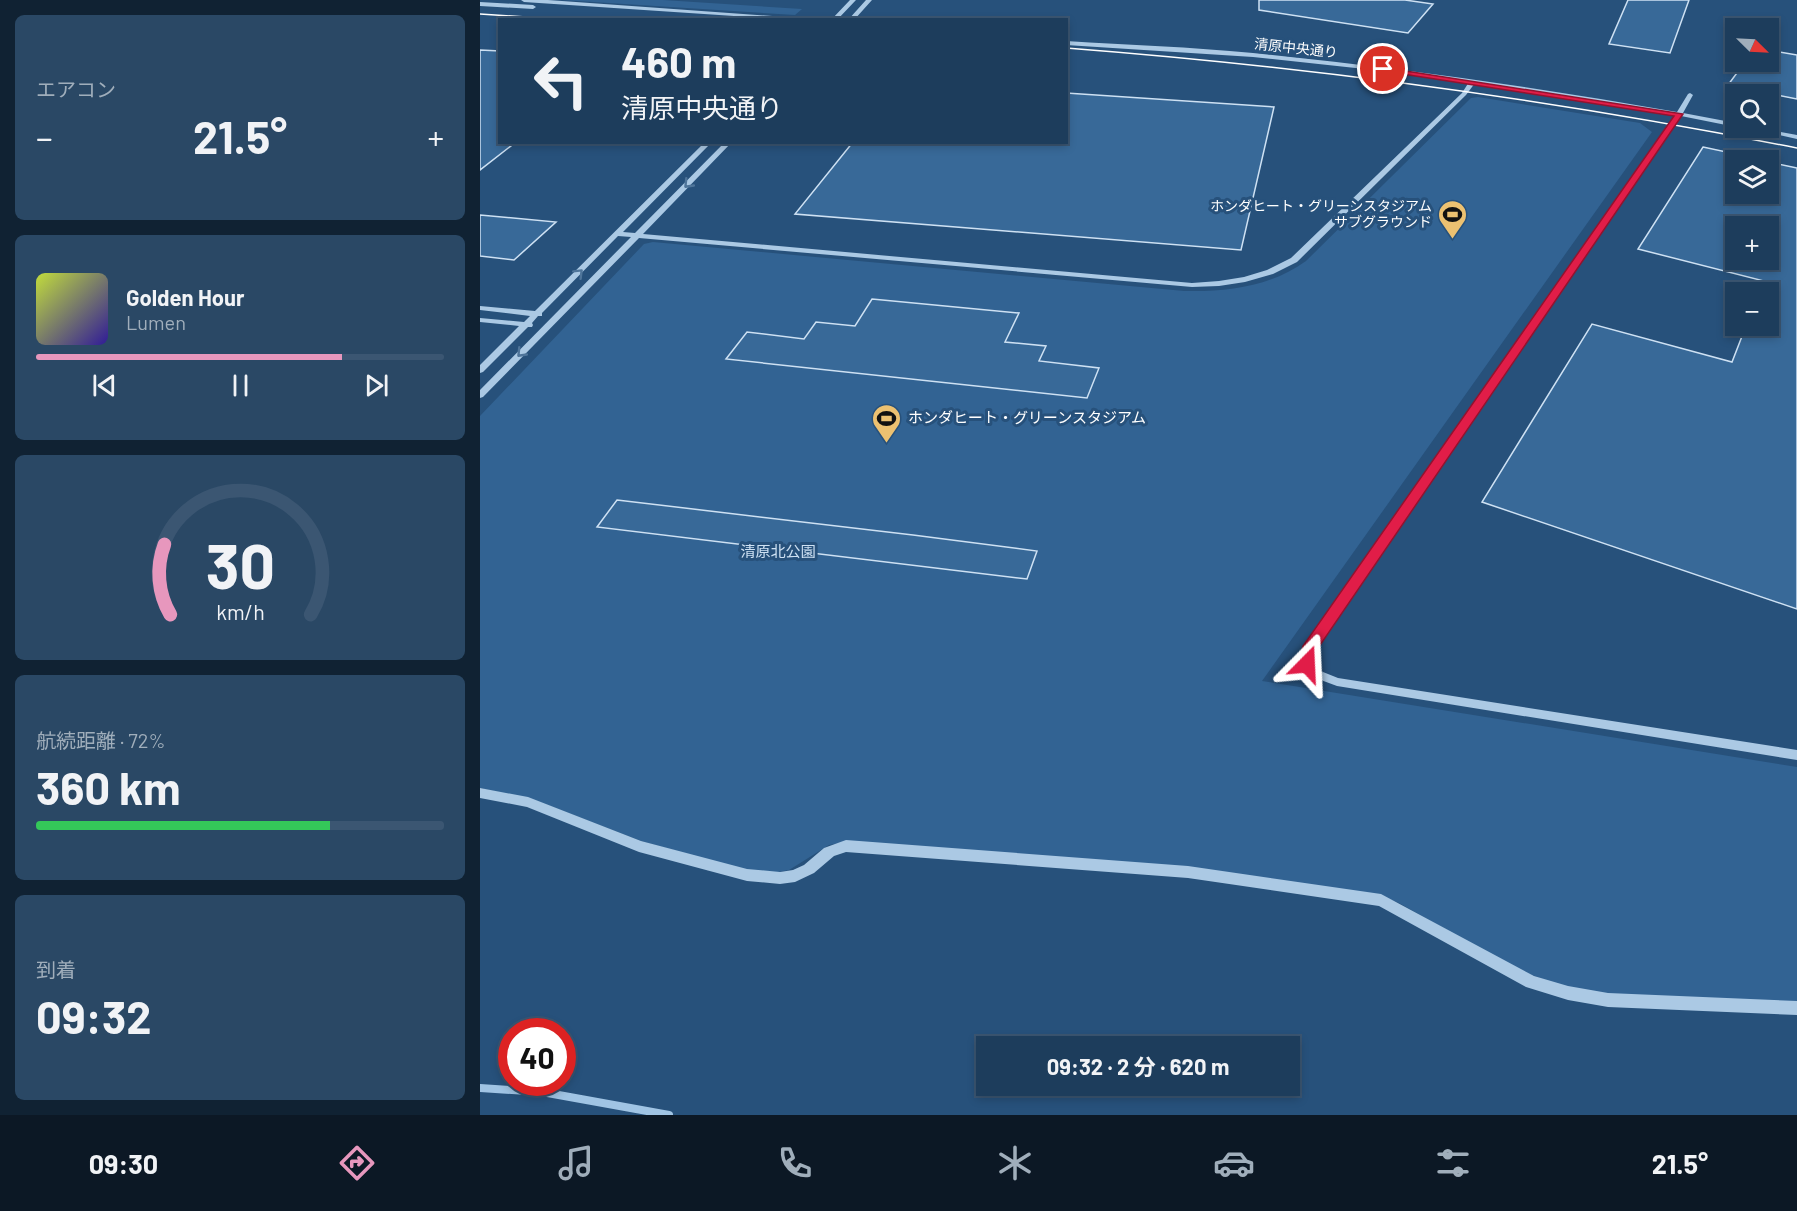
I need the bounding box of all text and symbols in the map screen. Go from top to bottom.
north arrow [1725,18,1779,72]
map controls [1725,18,1779,336]
street label: 清原中央通り [1253,35,1339,60]
text: 460 m [621,36,736,86]
icon: left [522,42,600,120]
pin [1357,43,1408,94]
icon: arrive [1366,52,1399,85]
text: エアコン [36,77,116,101]
button: search [1725,84,1779,138]
text: 清原中央通り [621,91,783,123]
text: 21.5° [193,109,287,163]
text: − [36,117,53,157]
text: + [428,117,444,157]
button: layers [1725,150,1779,204]
one-way arrow [684,178,695,188]
place label: ホンダヒート・グリーンスタジアム サブグラウンド [1210,197,1432,230]
sports icon: ホンダヒート・グリーンスタジアム サブグラウンド [1437,198,1469,240]
button: + [1725,216,1779,270]
one-way arrow [571,269,582,280]
button: − [1725,282,1779,336]
text: Golden Hour [126,284,244,310]
text: Lumen [126,310,186,334]
one-way arrow [518,345,529,356]
icon: previous [88,369,121,402]
icon: pause [224,369,257,402]
icon: next [360,369,393,402]
sports icon: ホンダヒート・グリーンスタジアム [871,402,903,444]
place label: ホンダヒート・グリーンスタジアム [908,408,1146,426]
text: 30 [205,527,275,601]
park label: 清原北公園 [740,542,816,560]
text: km/h [216,599,264,624]
position arrow [1275,632,1339,696]
text: 航続距離 · 72% [36,728,165,752]
text: 360 km [36,760,181,814]
text: 到着 [36,957,76,981]
text: 09:32 [36,989,151,1043]
speed limit sign: 40 [498,1018,576,1096]
text: 09:32 · 2 分 · 620 m [1047,1053,1229,1079]
icon: directions [336,1142,378,1184]
icon: music [555,1142,597,1184]
icon: phone [774,1142,816,1184]
icon: climate [994,1142,1036,1184]
icon: car [1213,1142,1255,1184]
icon: filters [1432,1142,1474,1184]
text: 09:30 [89,1147,158,1179]
text: 21.5° [1652,1147,1708,1179]

